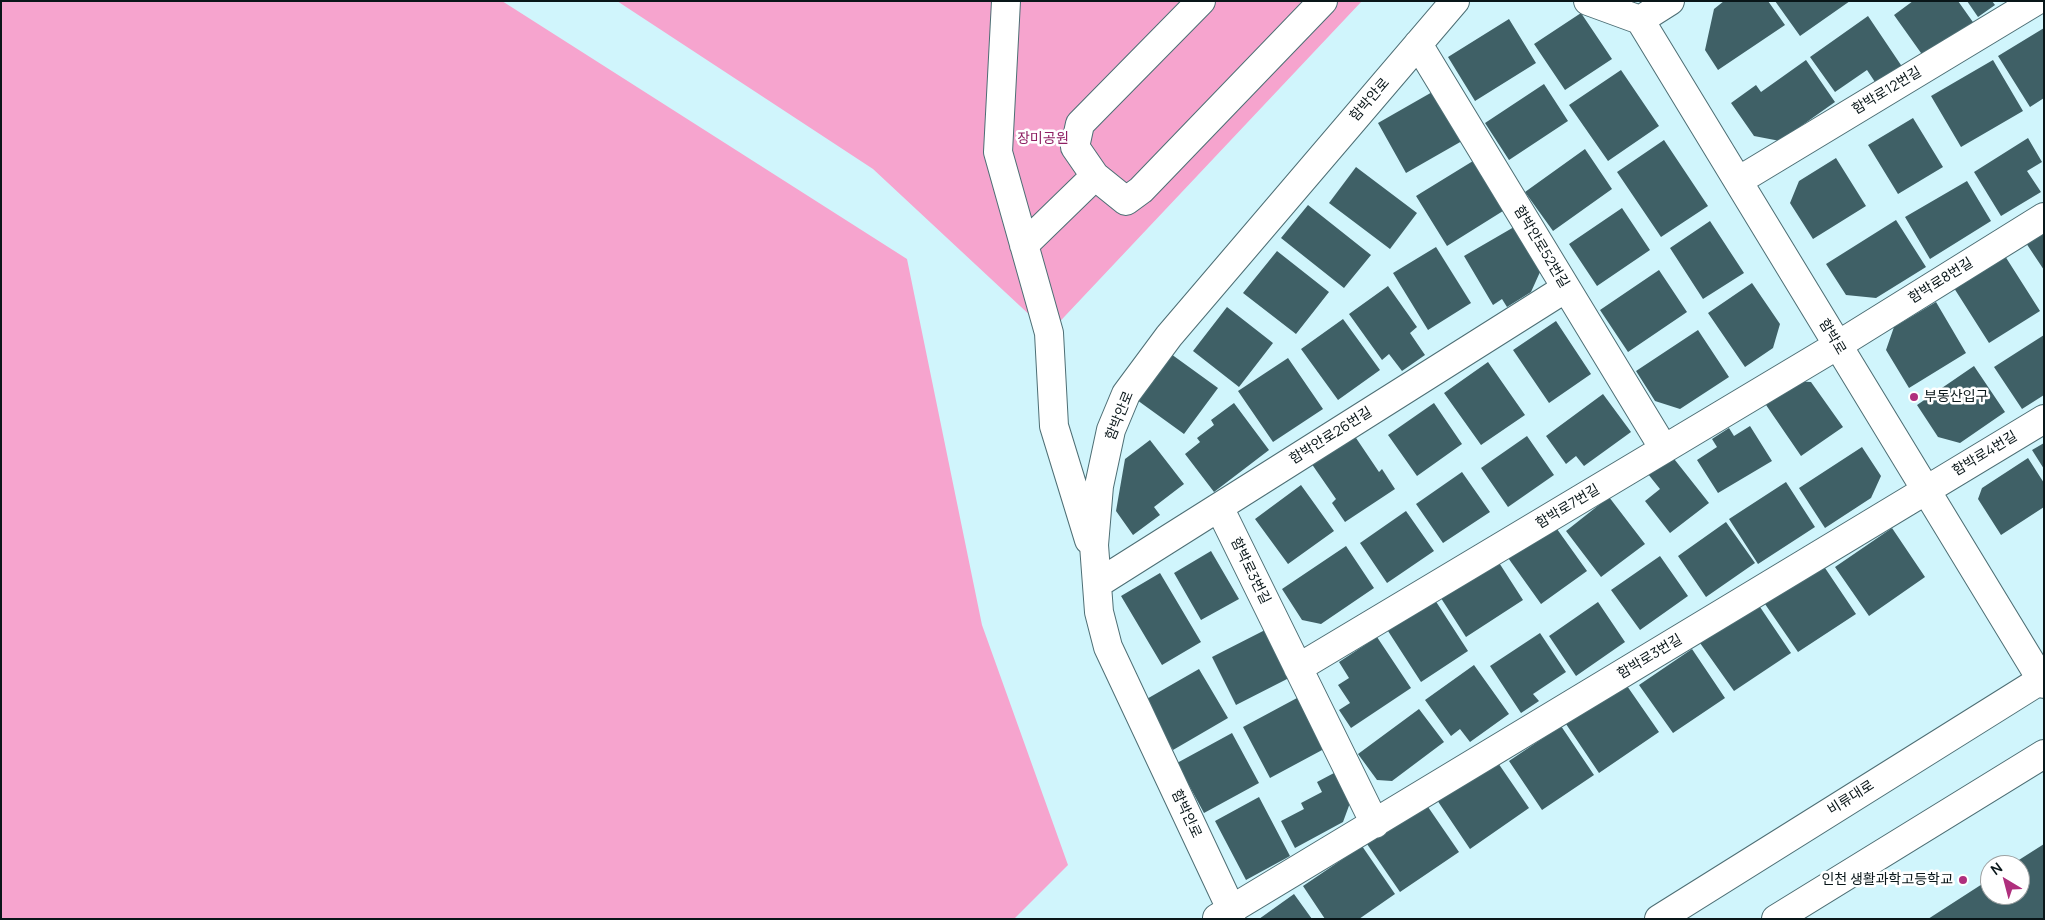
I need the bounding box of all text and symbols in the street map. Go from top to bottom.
street label: 함박로12번길 [1849,64,1925,118]
street label: 함박안로 [1347,75,1393,125]
park label: 장미공원 [1017,131,1069,147]
street label: 함박안로52번길 [1510,203,1572,291]
street label: 함박로8번길 [1906,255,1976,307]
street label: 함박로 [1815,316,1849,358]
street label: 함박안로 [1103,389,1137,443]
place label: 부동산입구 [1924,389,1988,405]
marker: 부동산입구 [1908,391,1920,403]
street label: 함박안로26번길 [1287,404,1375,468]
street label: 함박로4번길 [1950,428,2020,480]
street label: 함박로7번길 [1533,481,1603,533]
street label: 함박로3번길 [1227,535,1273,607]
street label: 함박로3번길 [1615,631,1685,683]
street label: 비류대로 [1825,777,1877,819]
street label: 함박안로 [1168,787,1204,841]
north arrow [1980,855,2030,905]
text: N [1987,858,2006,879]
place label: 인천 생활과학고등학교 [1821,872,1953,888]
marker: 인천 생활과학고등학교 [1957,874,1969,886]

